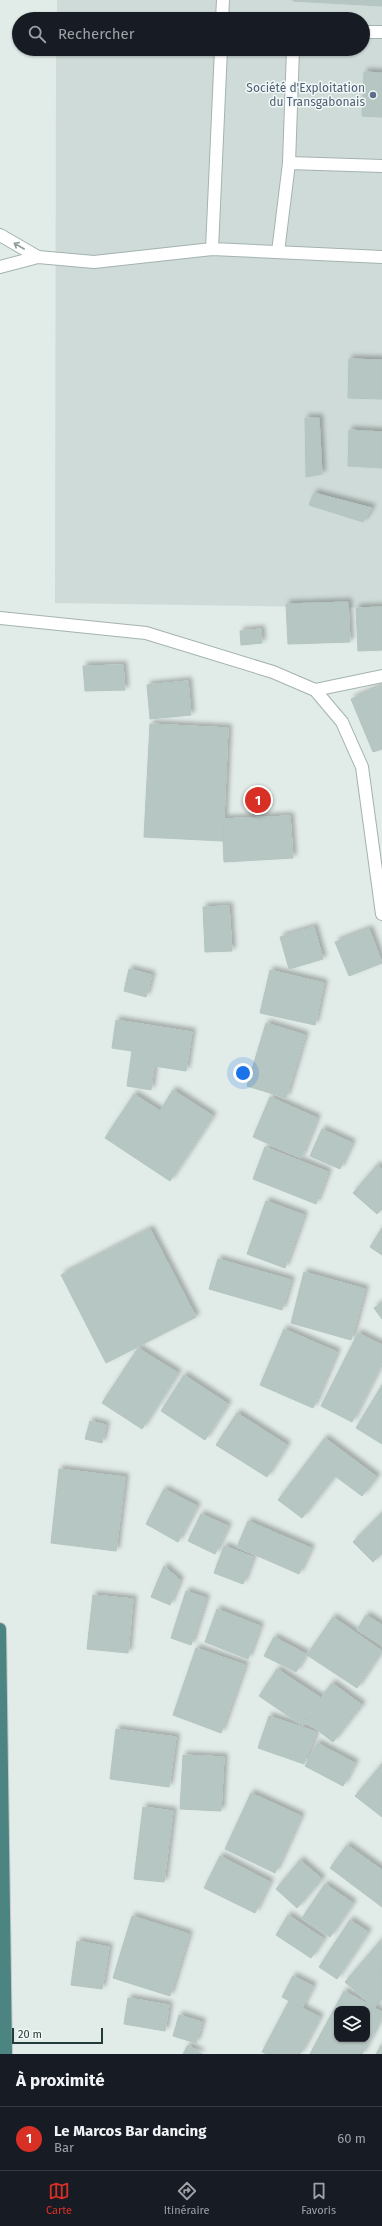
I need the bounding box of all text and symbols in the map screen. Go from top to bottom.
search box [12,12,370,56]
icon: search [26,23,48,45]
text: Rechercher [58,25,134,43]
place label: Société d'Exploitation du Transgabonais [246,81,365,109]
marker: Société d'Exploitation du Transgabonais [368,90,378,100]
one-way arrow [13,241,25,249]
pin: 1 [245,785,271,815]
your location [233,1063,253,1083]
map controls [334,2006,370,2042]
button: layers [334,2006,370,2042]
scale bar [12,2026,103,2045]
text: 20 m [18,2028,42,2041]
text: À proximité [16,2070,105,2091]
text: Le Marcos Bar dancing [54,2122,206,2140]
text: 1 [26,2131,32,2146]
text: 60 m [337,2131,366,2146]
text: Bar [54,2140,74,2155]
tab: Carte [46,2180,72,2217]
tab: Itinéraire [164,2180,209,2217]
tab: Favoris [301,2180,336,2217]

